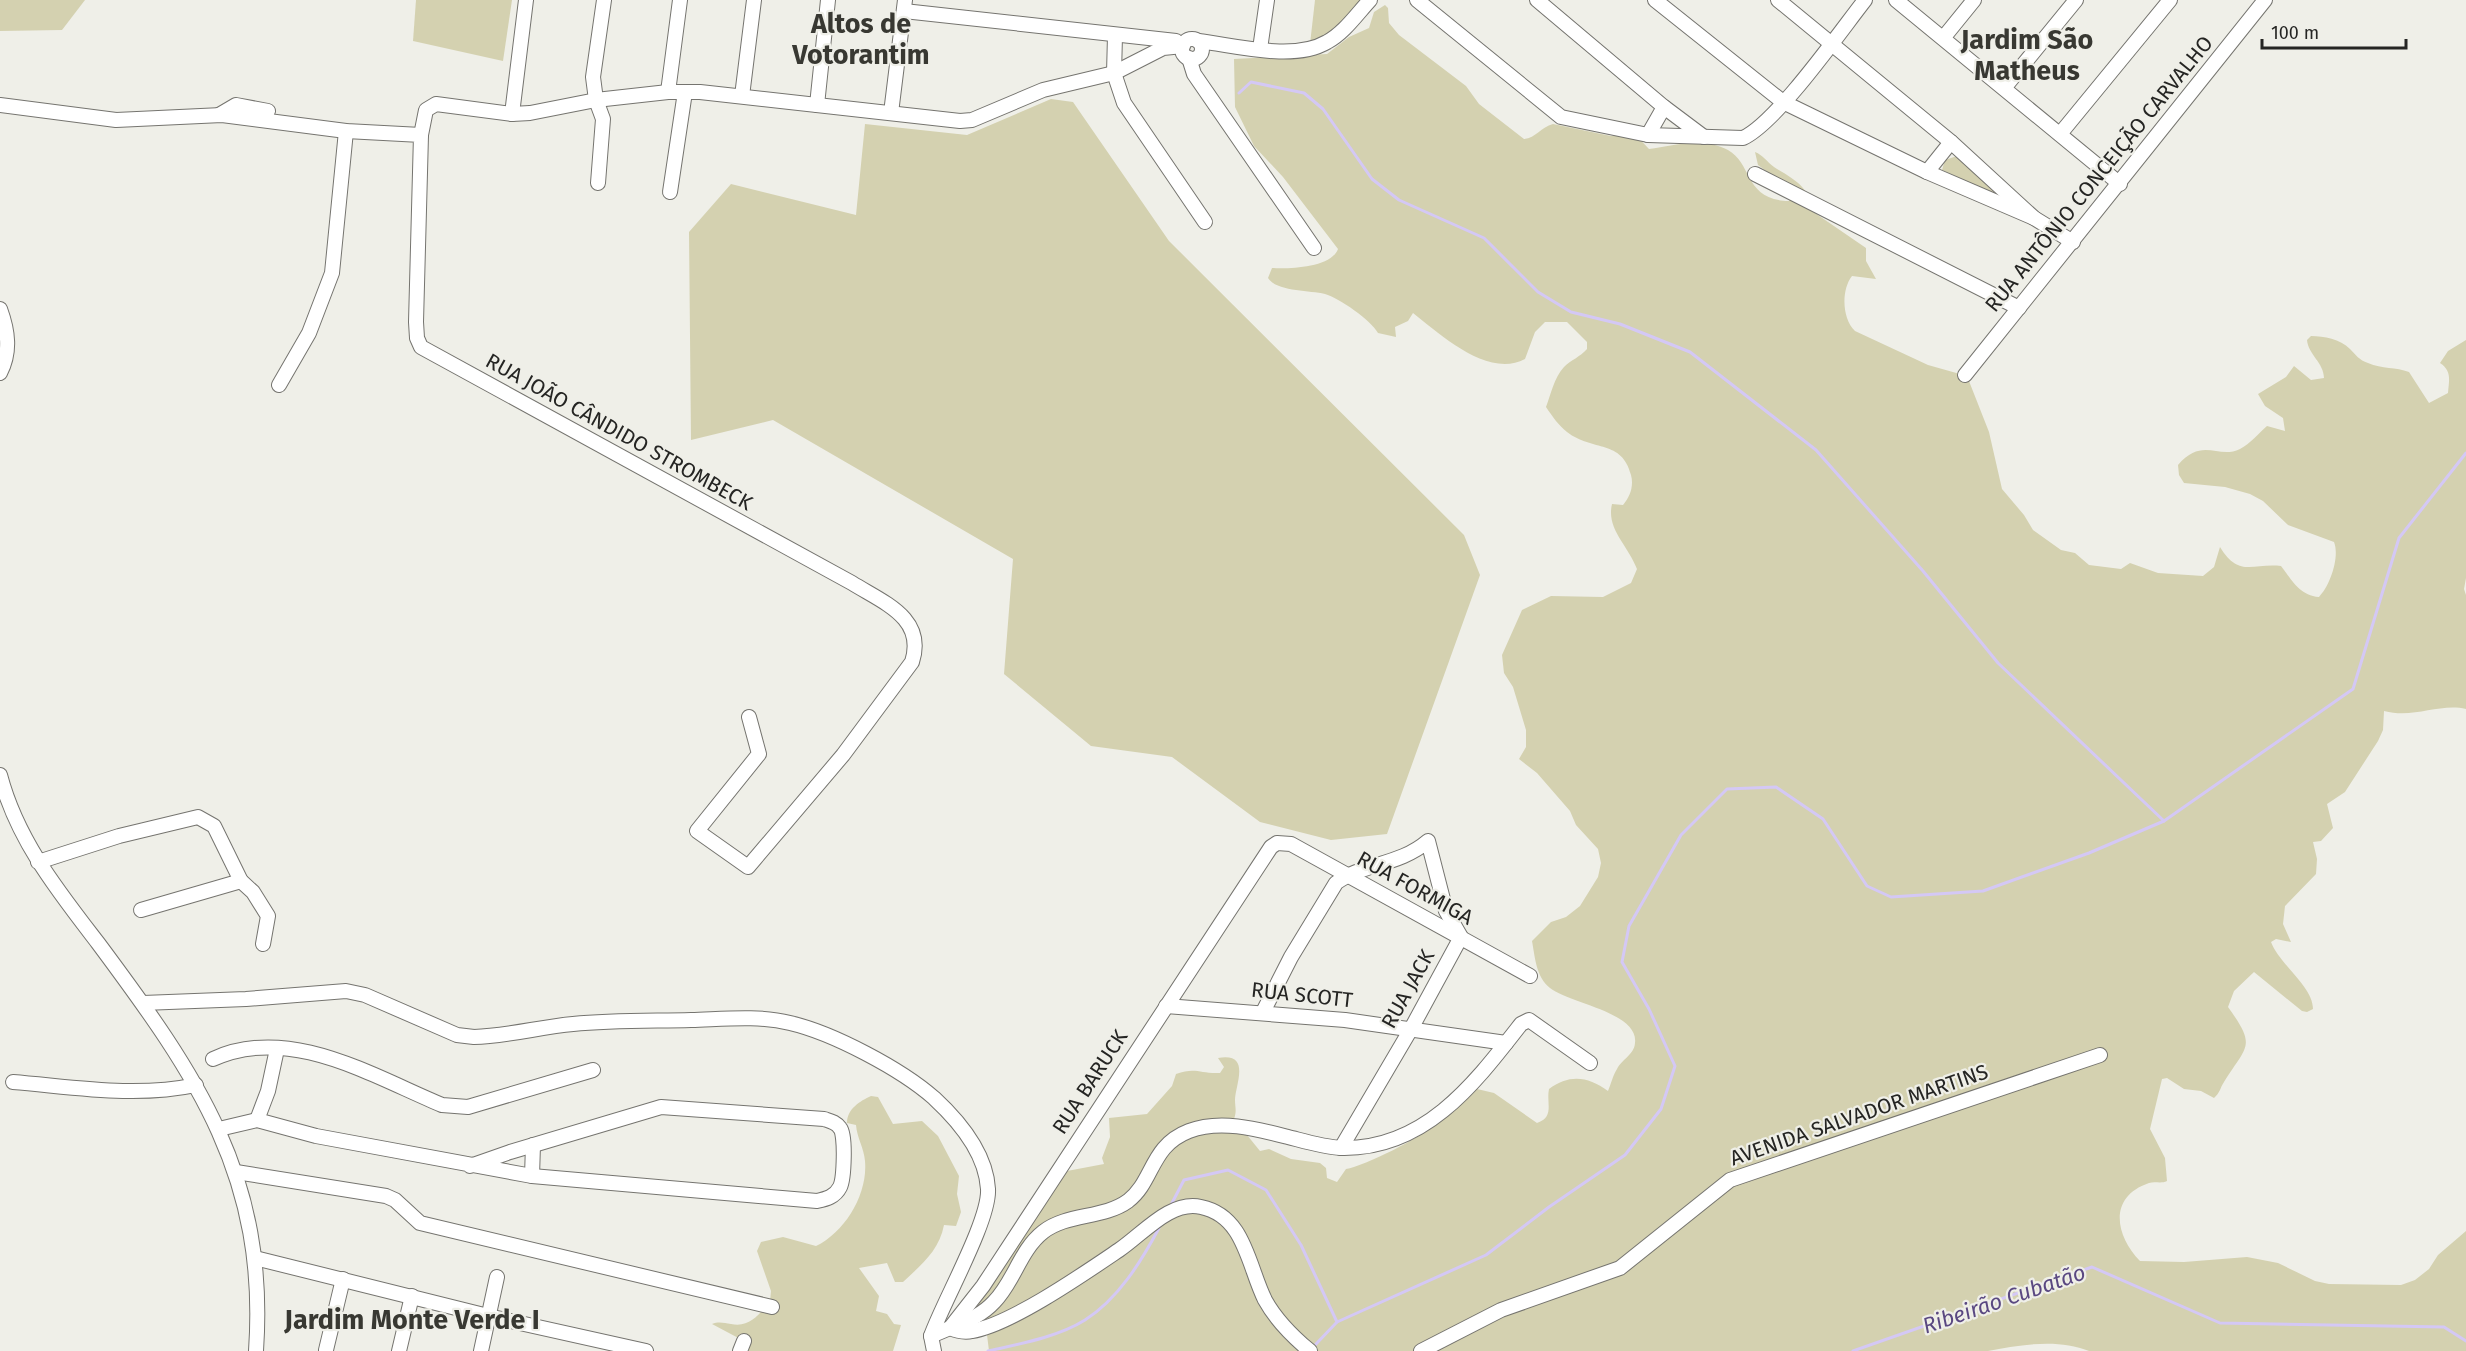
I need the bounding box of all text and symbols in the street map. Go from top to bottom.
district label: Altos de Votorantim [791,8,930,71]
scale bar [2262,12,2406,50]
text: 100 m [2271,22,2319,44]
district label: Jardim São Matheus [1960,24,2093,87]
street label: RUA ANTÔNIO CONCEIÇÃO CARVALHO [1980,31,2218,317]
street label: RUA JOÃO CÂNDIDO STROMBECK [481,348,757,517]
street label: RUA FORMIGA [1352,845,1478,931]
street label: RUA JACK [1376,944,1441,1033]
street label: RUA SCOTT [1250,977,1354,1013]
street label: RUA BARUCK [1047,1024,1134,1139]
street label: AVENIDA SALVADOR MARTINS [1726,1059,1992,1171]
water label: Ribeirão Cubatão [1919,1258,2089,1340]
district label: Jardim Monte Verde I [283,1304,540,1336]

